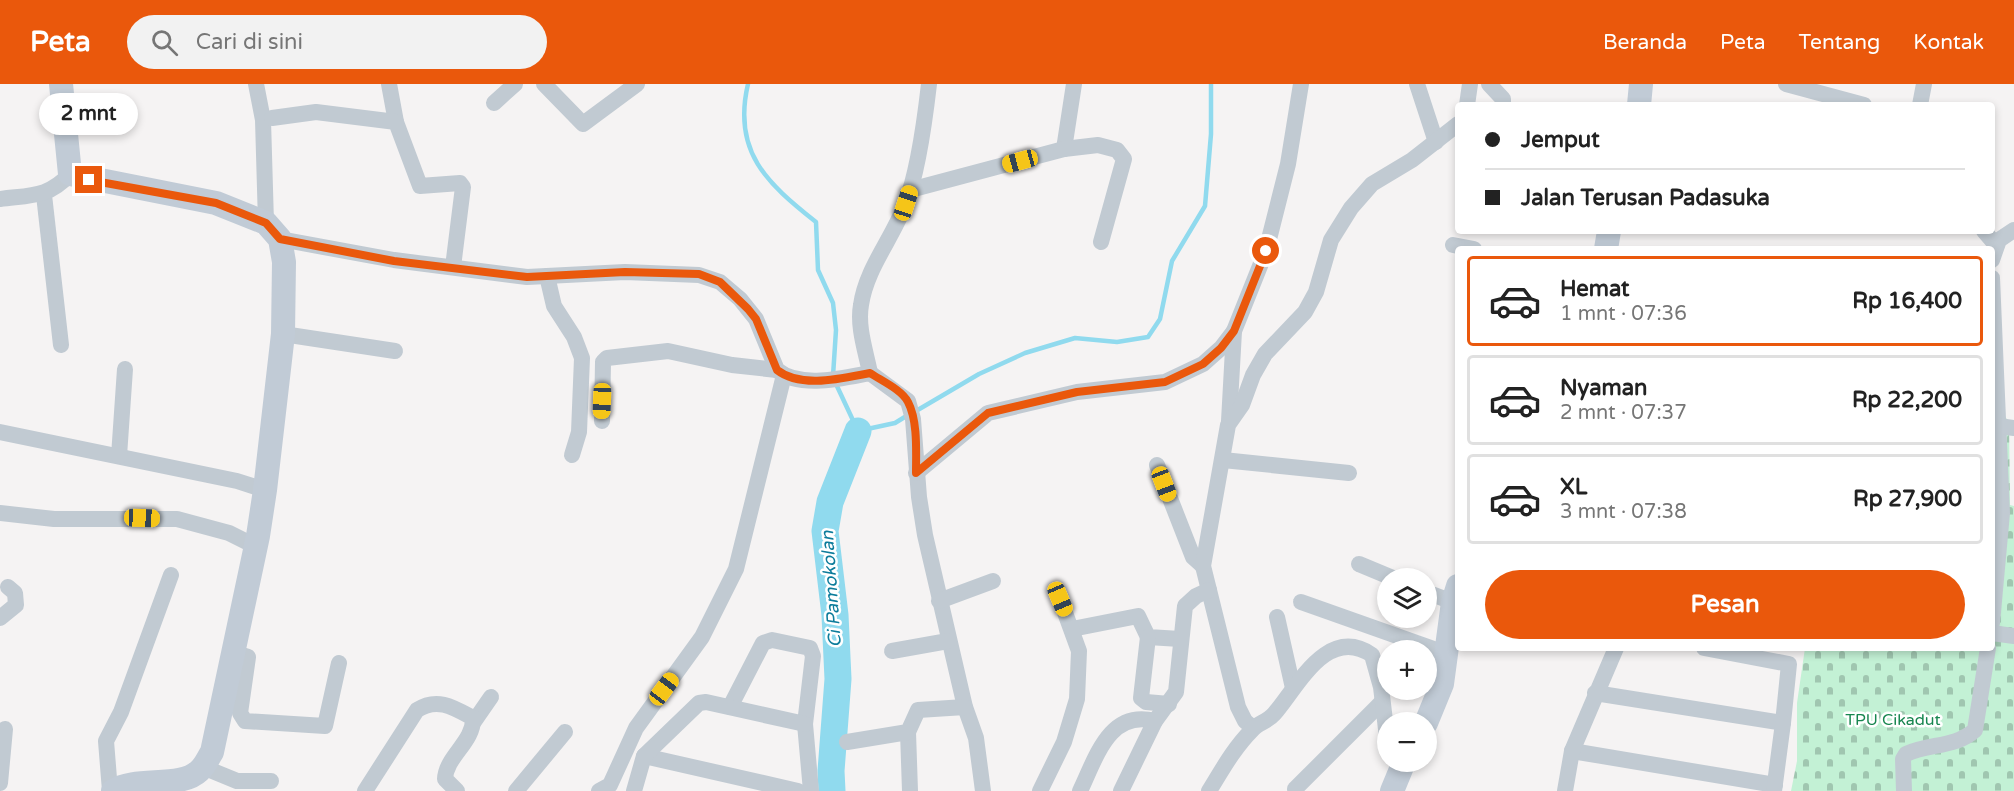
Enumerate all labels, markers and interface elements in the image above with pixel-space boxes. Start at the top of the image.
search box [127,15,547,69]
text: Peta [30,25,91,59]
icon: search [148,26,181,59]
text: Cari di sini [196,29,303,55]
text: Beranda [1603,30,1687,55]
text: Peta [1720,30,1766,55]
text: Tentang [1799,30,1880,55]
text: Kontak [1913,30,1984,55]
callout: 2 mnt [40,93,138,135]
text: 2 mnt [61,102,116,126]
text: Jemput [1521,127,1600,153]
car [1000,148,1040,174]
route end [75,166,102,193]
car [892,183,920,223]
text: Jalan Terusan Padasuka [1521,185,1770,211]
route start [1252,237,1279,264]
icon: car [1488,274,1542,328]
text: Hemat [1560,276,1629,302]
text: Rp 16,400 [1852,288,1962,314]
text: 1 mnt · 07:36 [1560,302,1687,326]
icon: car [1488,373,1542,427]
text: Nyaman [1560,375,1647,401]
car [592,383,612,419]
text: Rp 22,200 [1852,387,1962,413]
text: 2 mnt · 07:37 [1560,401,1687,425]
car [1149,464,1179,504]
icon: car [1488,472,1542,526]
text: XL [1560,474,1587,500]
text: Rp 27,900 [1853,486,1962,512]
text: 3 mnt · 07:38 [1560,500,1687,524]
car [124,508,160,528]
water label: Ci Pamokolan [816,529,846,648]
map controls [1377,568,1437,772]
button: layers [1377,568,1437,628]
button: Pesan [1485,570,1965,639]
car [1045,579,1075,619]
button: + [1377,640,1437,700]
car [646,669,682,709]
park label: TPU Cikadut [1845,710,1941,730]
button: − [1377,712,1437,772]

